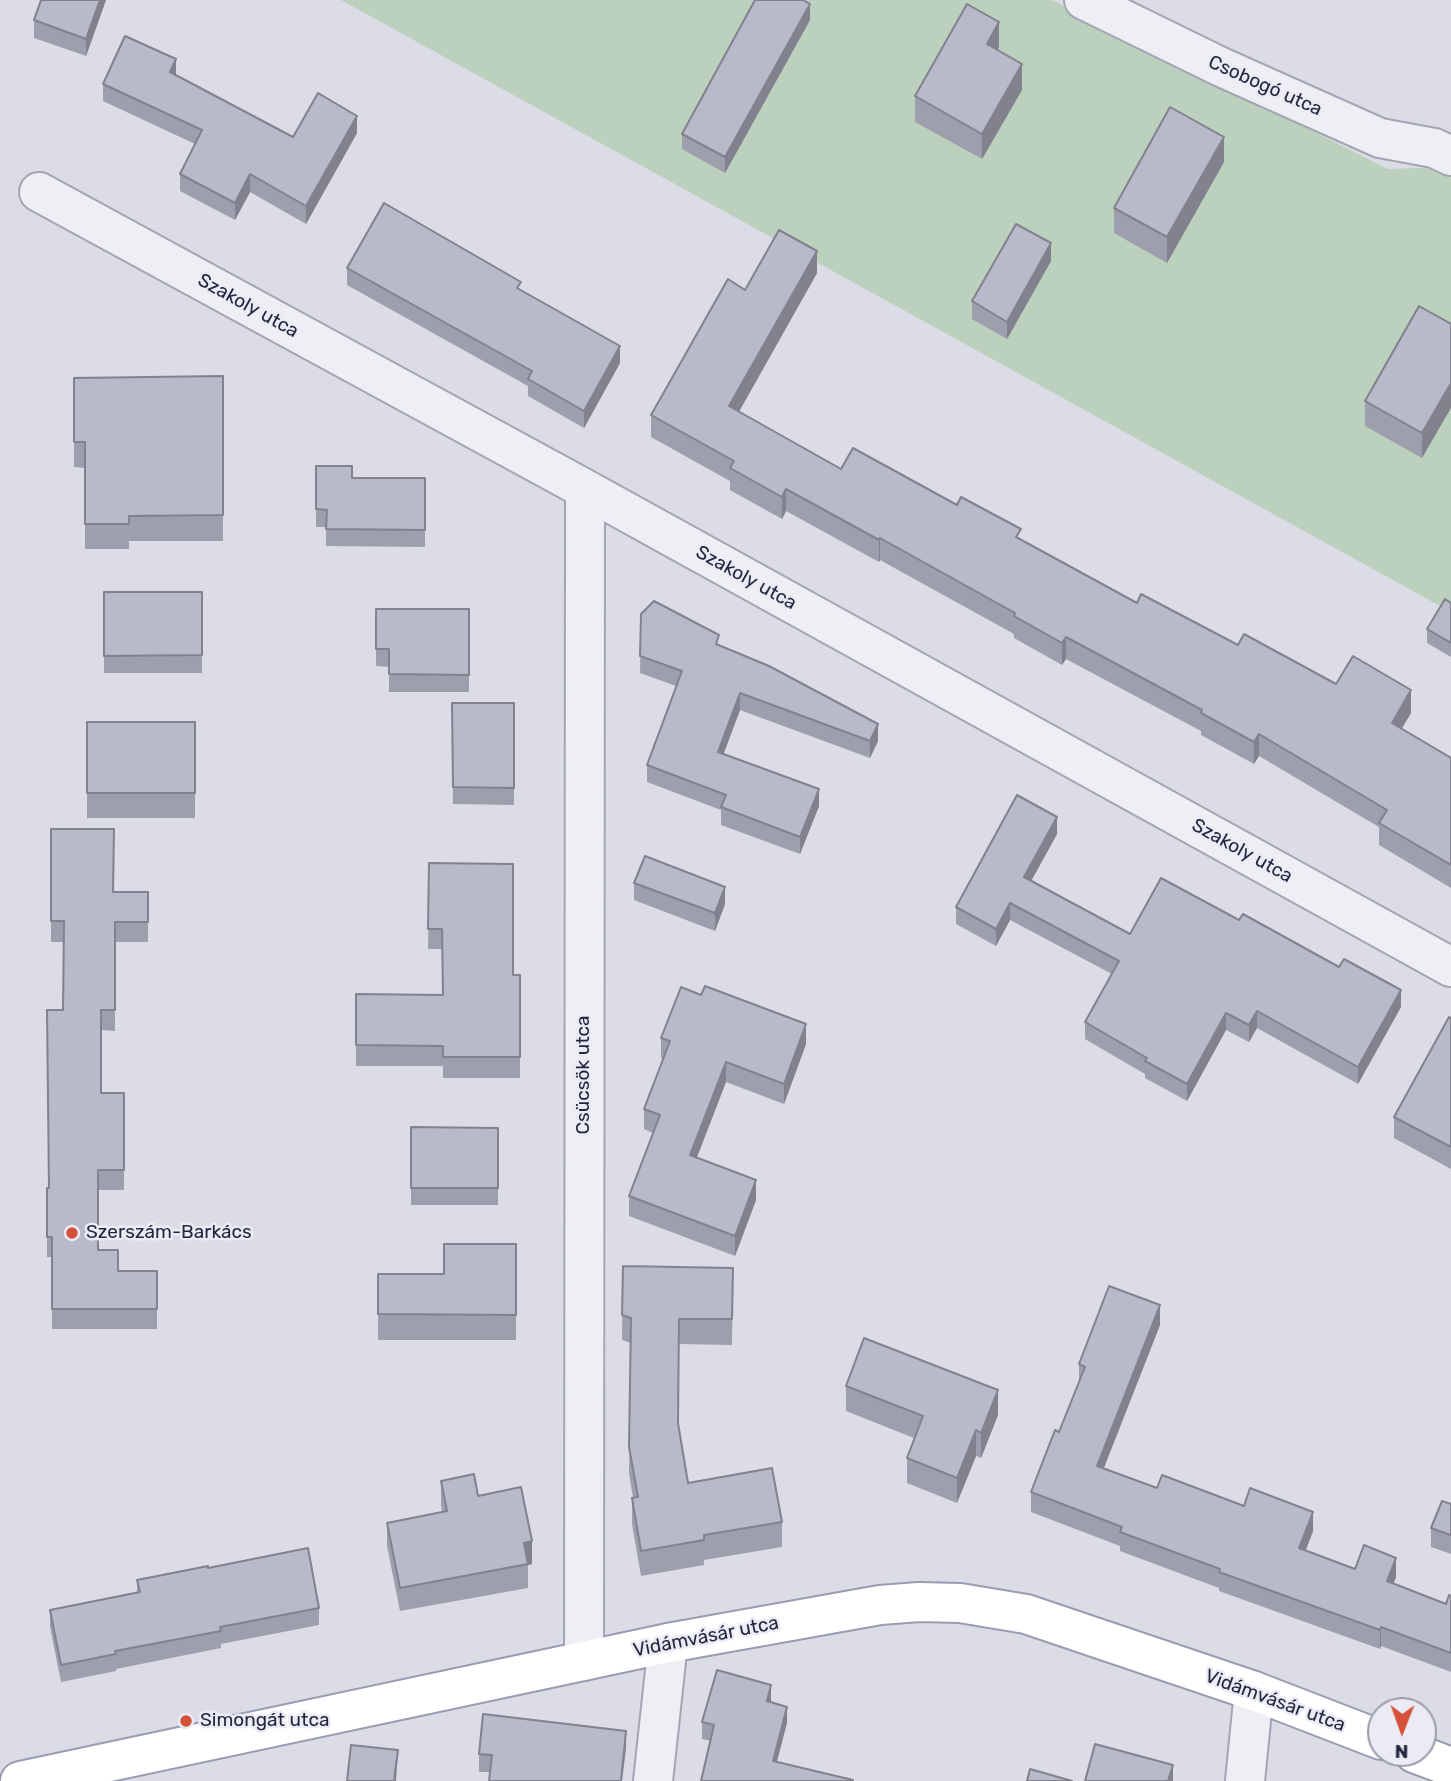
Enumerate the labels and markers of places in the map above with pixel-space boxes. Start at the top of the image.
place label: Szerszám-Barkács [86,1222,252,1244]
marker: Szerszám-Barkács [64,1225,80,1241]
place label: Simongát utca [200,1710,329,1732]
marker: Simongát utca [178,1713,194,1729]

